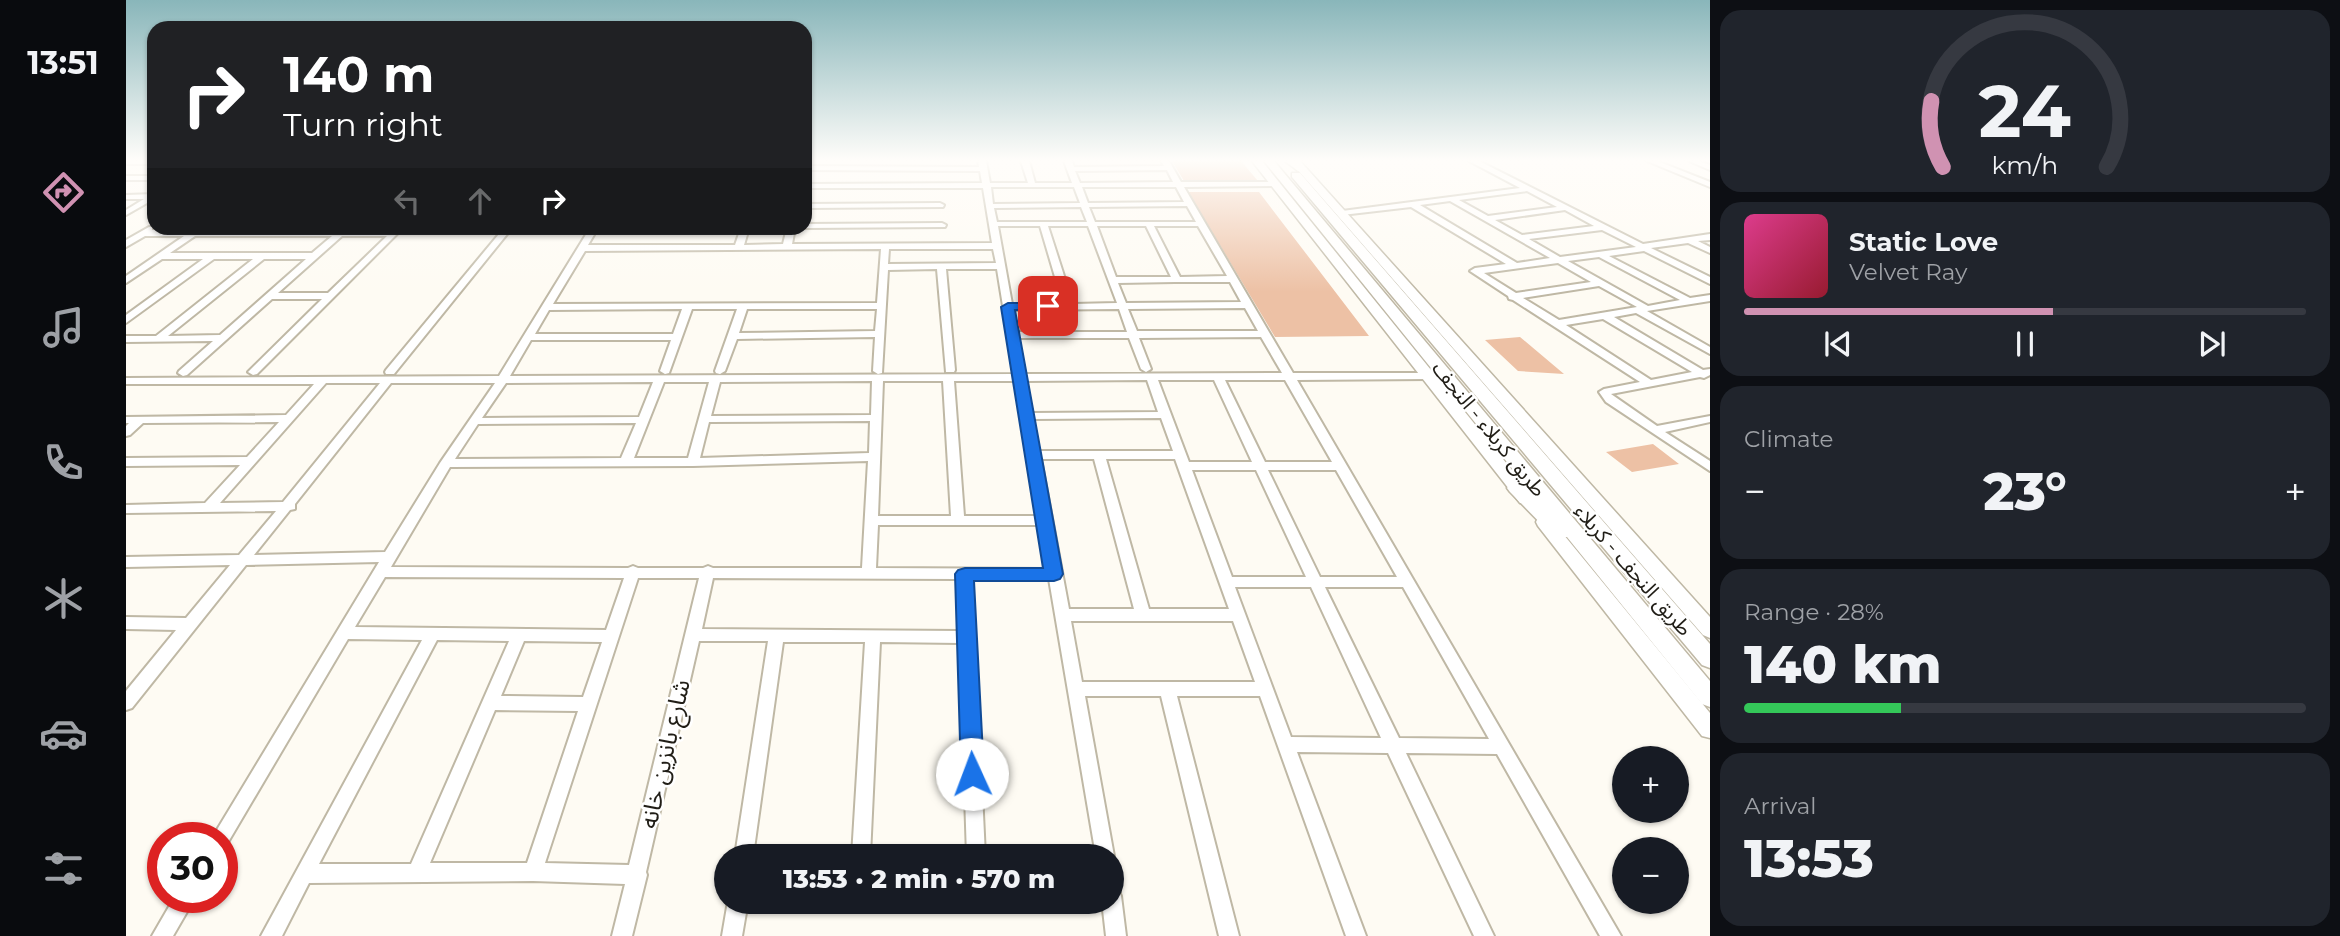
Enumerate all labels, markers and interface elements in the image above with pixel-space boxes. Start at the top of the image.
text: 13:51 [27,43,99,82]
text: 140 m [283,45,435,104]
icon: right [168,49,259,140]
text: 24 [1979,67,2071,155]
text: Turn right [283,105,443,144]
text: km/h [1992,150,2058,180]
icon: directions [39,168,88,217]
icon: left [388,182,426,220]
icon: ahead [461,182,499,220]
icon: right [534,182,572,220]
text: Static Love [1849,226,1998,258]
text: Velvet Ray [1849,258,1967,286]
pin [1018,276,1078,336]
icon: arrive [1029,287,1067,325]
icon: music [39,303,88,352]
icon: previous [1819,325,1857,363]
icon: pause [2006,325,2044,363]
icon: next [2193,325,2231,363]
street label: طريق کربلاء - النجف [1426,356,1552,502]
text: Climate [1744,425,1833,453]
icon: phone [39,438,88,487]
text: 23° [1983,460,2067,523]
text: − [1744,468,1766,515]
text: + [2284,468,2306,515]
street label: طريق النجف - کربلاء [1568,498,1698,642]
icon: climate [39,574,88,623]
text: Range · 28% [1744,598,1884,626]
text: 140 km [1744,633,1942,696]
street label: شارع بانزين خانه [633,677,699,832]
icon: car [39,709,88,758]
position arrow [935,737,1009,811]
map controls [1612,746,1689,914]
button: + [1612,746,1689,823]
text: Arrival [1744,792,1817,820]
speed limit sign: 30 [147,822,238,913]
text: 13:53 [1744,827,1874,890]
button: − [1612,837,1689,914]
icon: filters [39,844,88,893]
text: 13:53 · 2 min · 570 m [783,863,1055,895]

